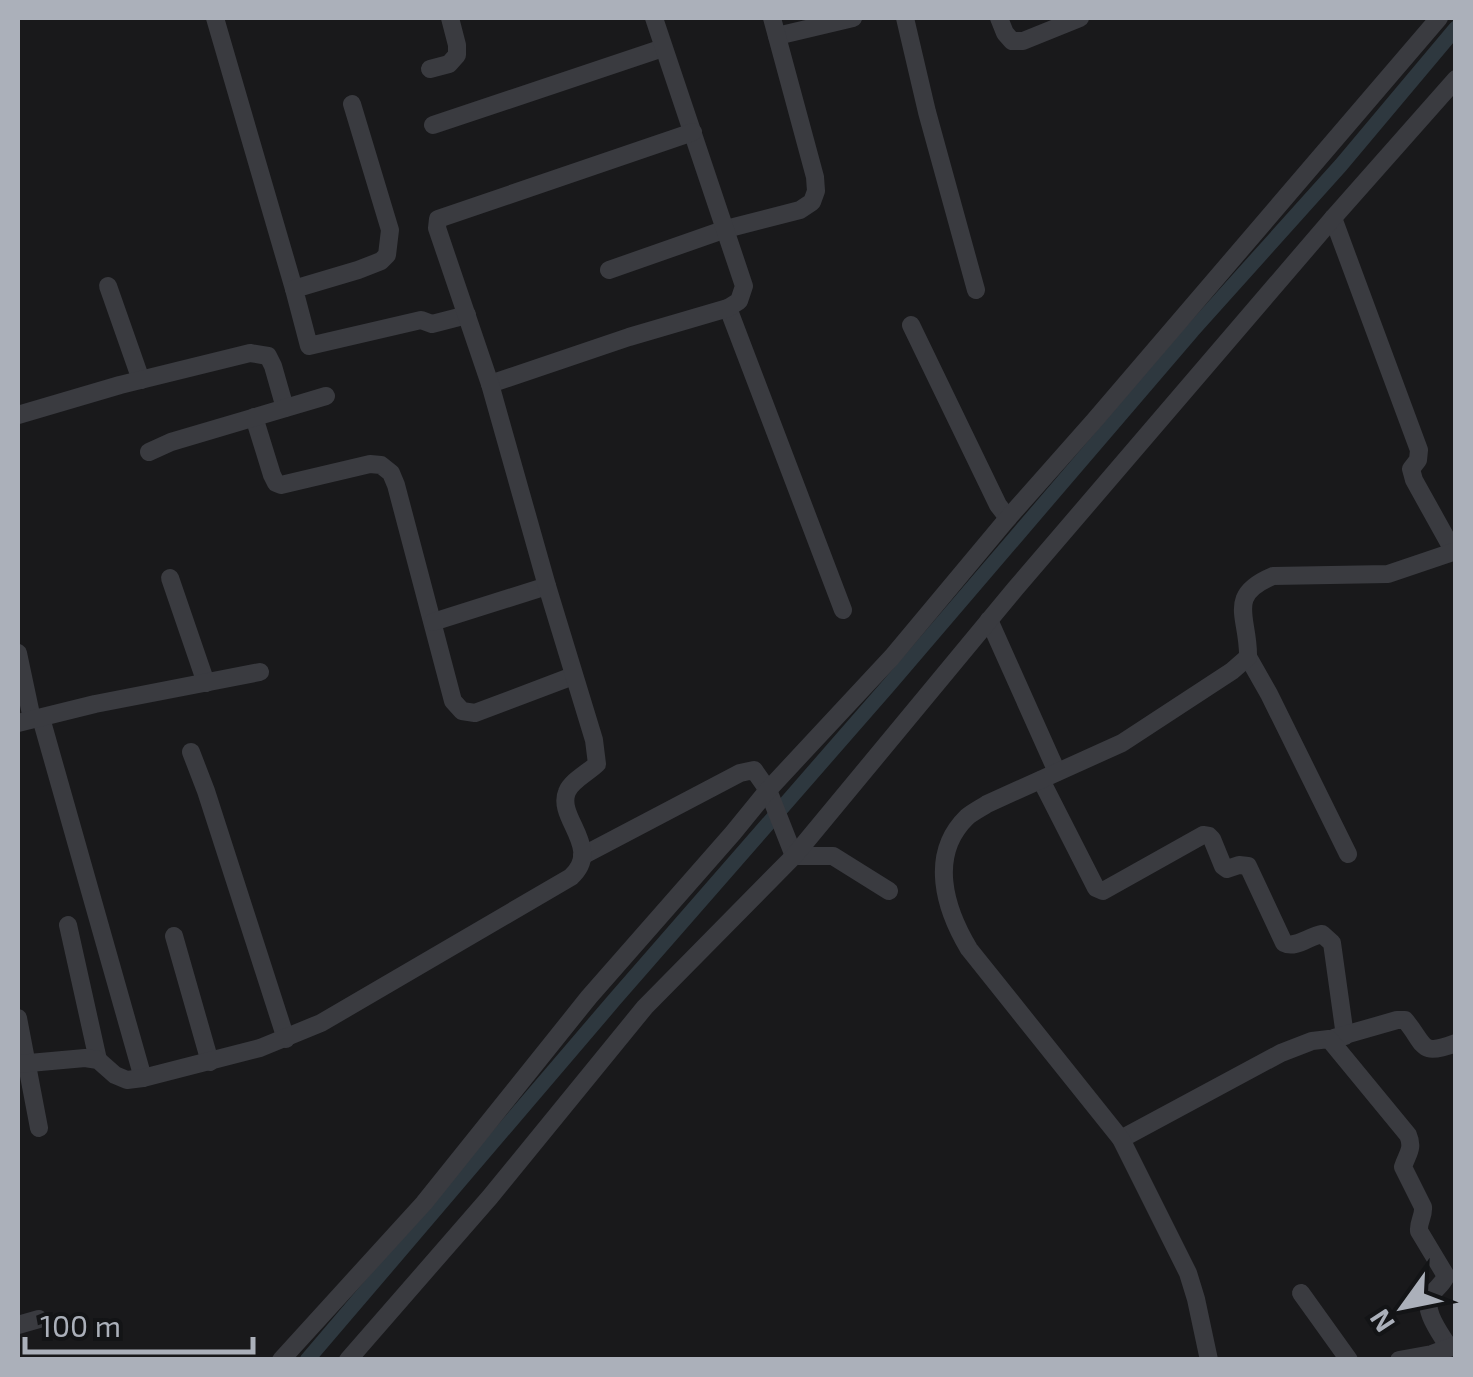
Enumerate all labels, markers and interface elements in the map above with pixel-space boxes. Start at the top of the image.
north arrow [1353,1257,1453,1357]
scale bar [25,1292,252,1354]
text: N [1361,1303,1401,1339]
text: 100 m [40,1307,121,1343]

